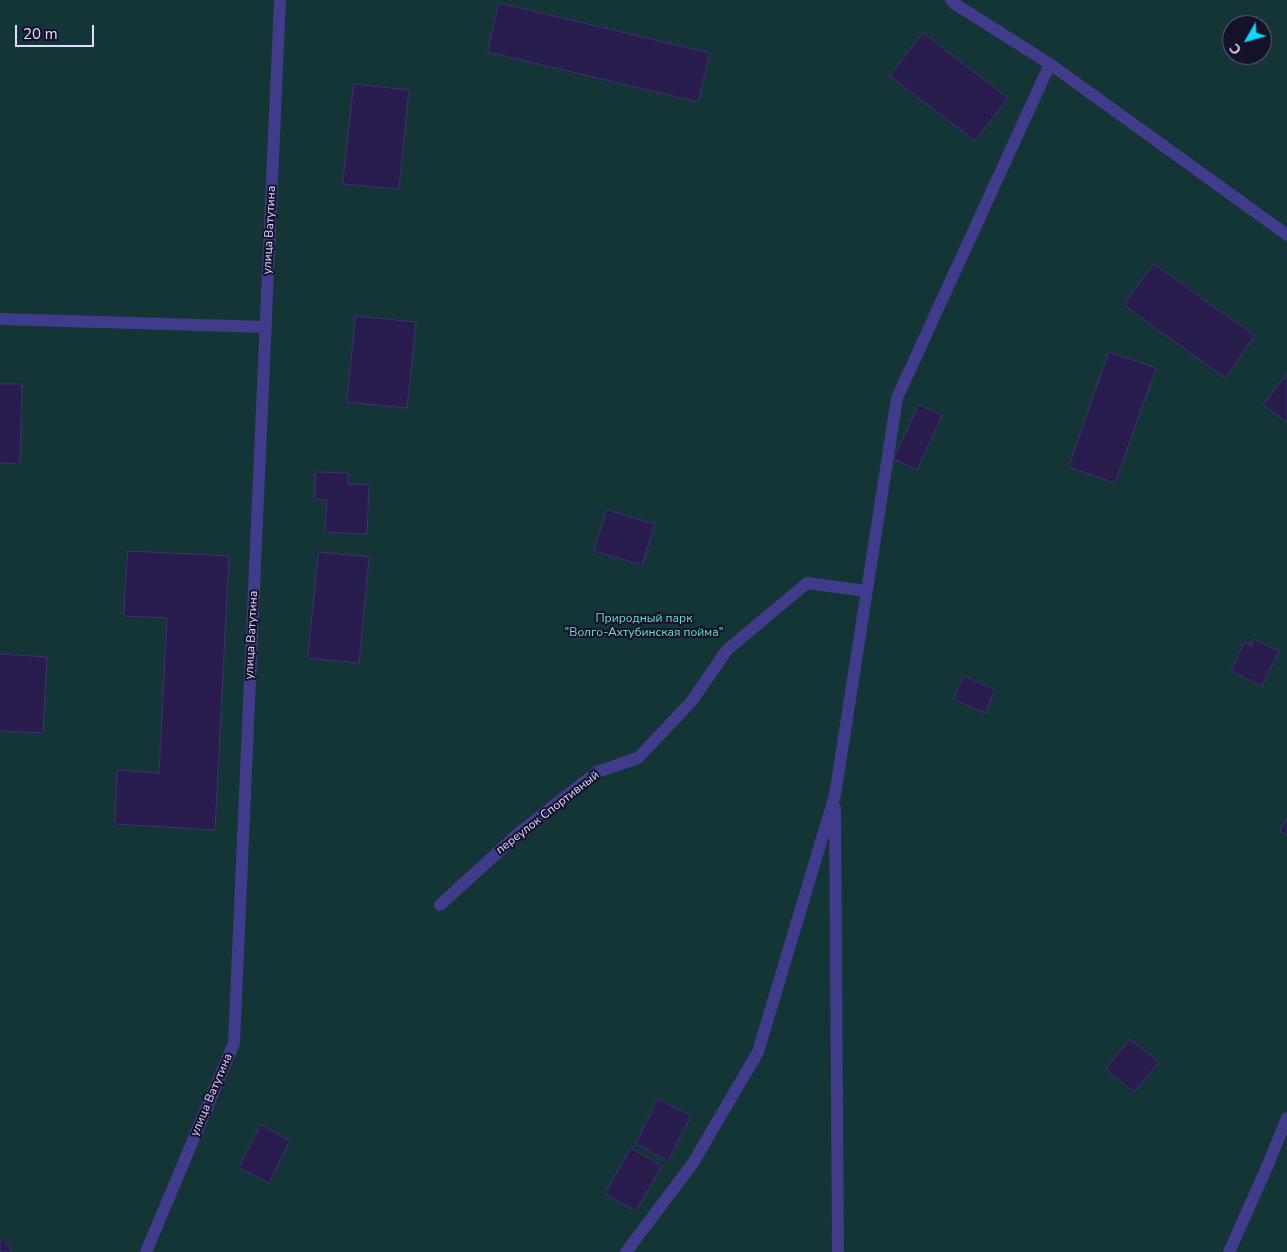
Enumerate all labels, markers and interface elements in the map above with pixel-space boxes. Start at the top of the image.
scale bar [18,15,96,47]
north arrow [1222,15,1272,65]
text: 20 m [23,24,58,44]
text: С [1225,39,1246,59]
street label: улица Ватутина [260,185,280,275]
street label: улица Ватутина [242,590,262,680]
park label: Природный парк "Волго-Ахтубинская пойма" [565,612,723,640]
street label: переулок Спортивный [494,768,602,858]
street label: улица Ватутина [188,1051,236,1139]

